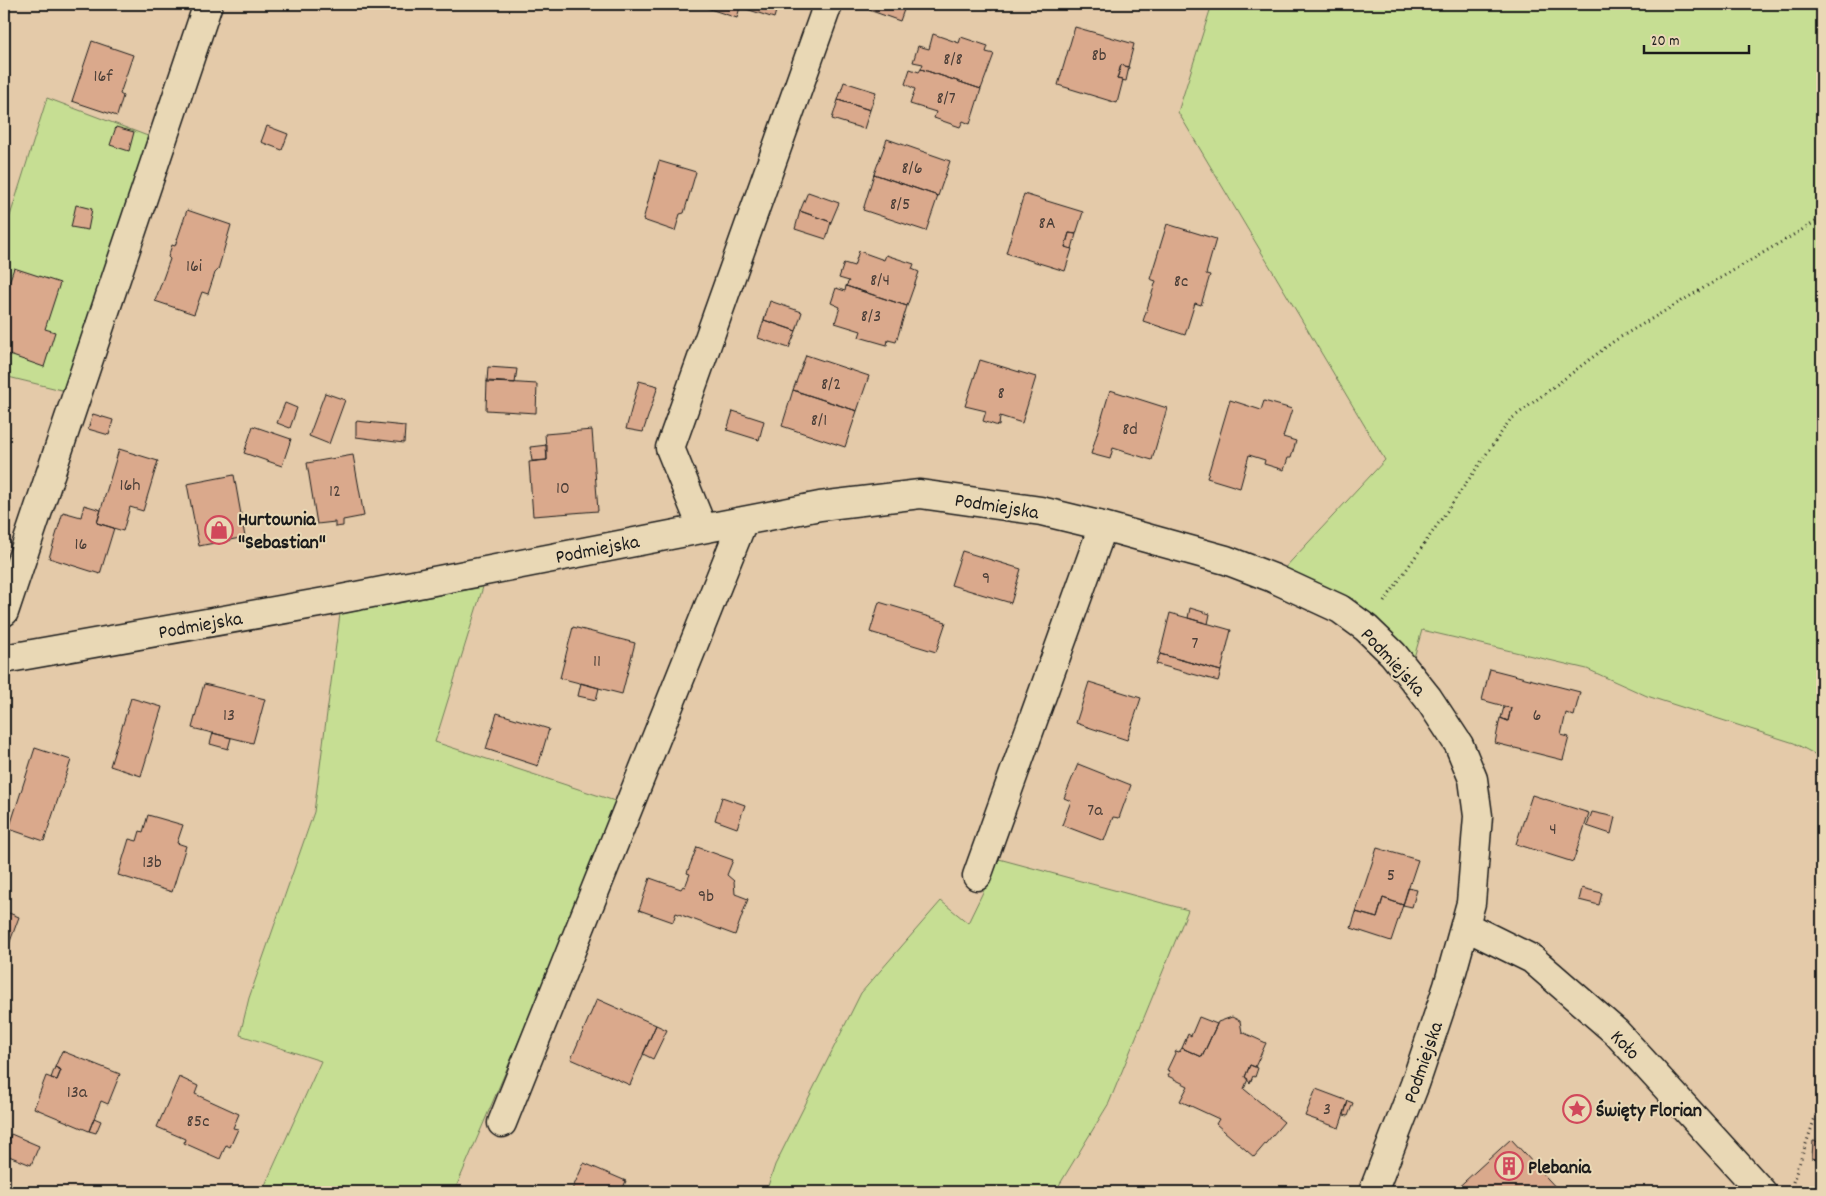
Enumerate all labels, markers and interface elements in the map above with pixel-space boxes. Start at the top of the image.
scale bar [1644,22,1748,54]
text: 20 m [1651,31,1679,53]
house number: 8b [1091,44,1107,69]
house number: 8/8 [943,48,963,73]
house number: 16f [93,65,113,90]
house number: 8/7 [936,87,956,112]
house number: 8/6 [901,157,923,182]
house number: 8/5 [890,193,910,218]
house number: 8A [1038,212,1056,237]
house number: 16i [186,255,202,280]
house number: 8/4 [870,269,890,294]
house number: 8c [1174,270,1188,295]
house number: 8/3 [861,305,881,330]
house number: 8/2 [821,373,841,398]
house number: 8 [997,382,1005,407]
house number: 8/1 [811,409,827,434]
house number: 8d [1122,418,1138,443]
house number: 16h [119,474,141,499]
house number: 10 [556,477,570,502]
house number: 12 [329,480,341,505]
street label: Podmiejska [952,488,1041,529]
place label: Hurtownia "Sebastian" [238,507,326,558]
shop icon: Hurtownia "Sebastian" [204,515,234,545]
street label: Podmiejska [553,529,642,573]
house number: 16 [75,533,87,558]
house number: 9 [982,567,990,592]
street label: Podmiejska [156,606,245,648]
street label: Podmiejska [1353,622,1431,704]
house number: 7 [1192,632,1199,657]
house number: 11 [593,650,601,675]
house number: 13 [223,704,235,729]
house number: 6 [1533,704,1541,729]
house number: 7a [1087,799,1103,824]
house number: 4 [1549,818,1557,843]
house number: 13b [142,851,162,876]
house number: 5 [1387,864,1395,889]
house number: 9b [698,885,714,910]
street label: Podmiejska [1398,1018,1452,1108]
street label: Koło [1603,1025,1645,1067]
house number: 13a [67,1081,88,1106]
place icon: Święty Florian [1562,1094,1592,1124]
house number: 3 [1323,1098,1331,1123]
place label: Święty Florian [1596,1098,1702,1126]
house number: 85c [187,1110,209,1135]
building icon: Plebania [1494,1151,1524,1181]
place label: Plebania [1528,1155,1592,1183]

